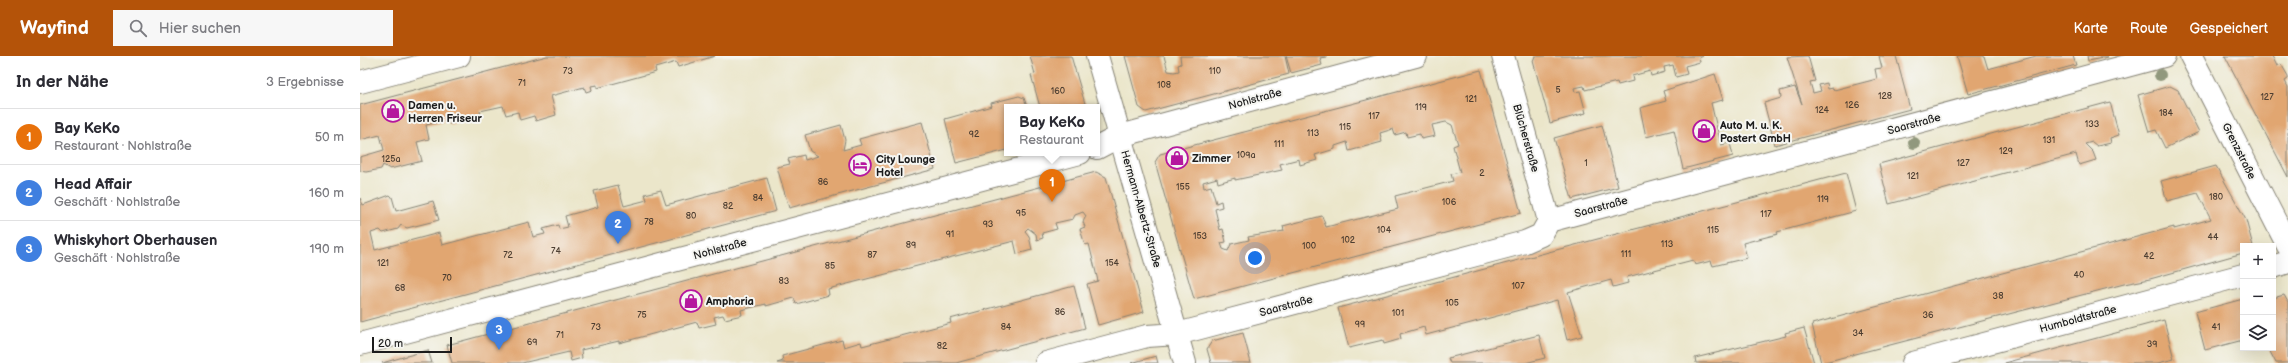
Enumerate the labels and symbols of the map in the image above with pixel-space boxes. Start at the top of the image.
house number: 73 [563,66,573,77]
house number: 110 [1209,66,1221,77]
house number: 71 [518,78,526,89]
house number: 108 [1157,80,1171,91]
house number: 5 [1555,85,1561,96]
house number: 160 [1051,86,1065,97]
street label: Nohlstraße [1227,86,1283,112]
house number: 128 [1878,91,1892,102]
house number: 127 [2260,92,2274,103]
house number: 121 [1465,94,1477,105]
shop icon: Damen u. Herren Friseur [380,98,406,124]
place label: Damen u. Herren Friseur [408,99,482,125]
house number: 126 [1845,100,1860,111]
house number: 119 [1415,102,1427,113]
street label: Blücherstraße [1510,103,1542,174]
house number: 124 [1815,105,1830,116]
house number: 184 [2159,108,2174,119]
house number: 117 [1368,111,1380,122]
street label: Saarstraße [1886,111,1942,137]
shop icon: Auto M. u. K. Postert GmbH [1691,118,1717,144]
place label: Auto M. u. K. Postert GmbH [1719,119,1791,145]
house number: 133 [2085,119,2100,130]
street label: Grenzstraße [2219,121,2259,182]
house number: 115 [1339,122,1351,133]
house number: 113 [1307,128,1320,139]
house number: 92 [969,129,980,140]
house number: 131 [2043,135,2055,146]
house number: 111 [1274,139,1284,150]
shop icon: Zimmer [1164,145,1190,171]
house number: 129 [1999,146,2013,157]
street label: Hermann-Albertz-Straße [1118,149,1164,270]
house number: 109a [1236,150,1256,161]
hotel icon: City Lounge Hotel [847,152,873,178]
place label: Zimmer [1192,152,1232,165]
place label: City Lounge Hotel [876,153,935,179]
house number: 125a [381,154,401,165]
house number: 1 [1584,158,1588,169]
house number: 127 [1956,158,1970,169]
house number: 2 [1479,168,1485,179]
pin: 1 [1039,169,1065,202]
house number: 121 [1907,171,1919,182]
house number: 86 [818,177,829,188]
house number: 155 [1176,182,1190,193]
house number: 180 [2209,192,2223,203]
house number: 84 [753,193,764,204]
street label: Saarstraße [1573,194,1629,220]
house number: 119 [1817,194,1829,205]
house number: 106 [1442,197,1457,208]
house number: 82 [723,201,734,212]
house number: 95 [1016,208,1026,219]
house number: 117 [1760,209,1772,220]
pin: 2 [605,211,631,244]
house number: 80 [686,211,696,222]
house number: 78 [644,217,654,228]
house number: 93 [983,219,994,230]
house number: 104 [1377,225,1392,236]
house number: 115 [1707,225,1719,236]
house number: 91 [946,229,954,240]
house number: 153 [1193,231,1208,242]
house number: 44 [2208,232,2219,243]
house number: 102 [1341,235,1356,246]
street label: Nohlstraße [692,236,748,262]
house number: 113 [1661,239,1674,250]
house number: 89 [906,240,916,251]
house number: 100 [1302,241,1316,252]
house number: 74 [551,246,561,257]
your location [1245,248,1265,268]
house number: 111 [1621,249,1631,260]
house number: 72 [503,250,514,261]
house number: 87 [867,250,877,261]
house number: 42 [2144,251,2155,262]
house number: 121 [377,258,389,269]
house number: 154 [1105,258,1120,269]
house number: 85 [825,261,835,272]
house number: 40 [2074,270,2084,281]
house number: 70 [442,273,452,284]
house number: 83 [779,276,790,287]
house number: 107 [1511,281,1525,292]
house number: 68 [395,283,405,294]
shop icon: Amphoria [678,288,704,314]
house number: 38 [1993,291,2003,302]
street label: Saarstraße [1258,293,1314,319]
place label: Amphoria [705,295,754,308]
house number: 105 [1445,298,1459,309]
street label: Humboldtstraße [2038,302,2118,336]
house number: 86 [1055,307,1066,318]
house number: 101 [1392,308,1404,319]
house number: 75 [637,310,647,321]
house number: 36 [1922,310,1934,321]
pin: 3 [486,317,512,350]
house number: 99 [1355,319,1365,330]
house number: 73 [591,322,601,333]
house number: 84 [1001,322,1012,333]
house number: 41 [2212,322,2220,333]
house number: 34 [1852,328,1864,339]
house number: 71 [556,330,564,341]
scale bar [372,335,452,354]
house number: 69 [527,337,537,348]
house number: 39 [2147,339,2157,350]
house number: 82 [937,341,948,352]

